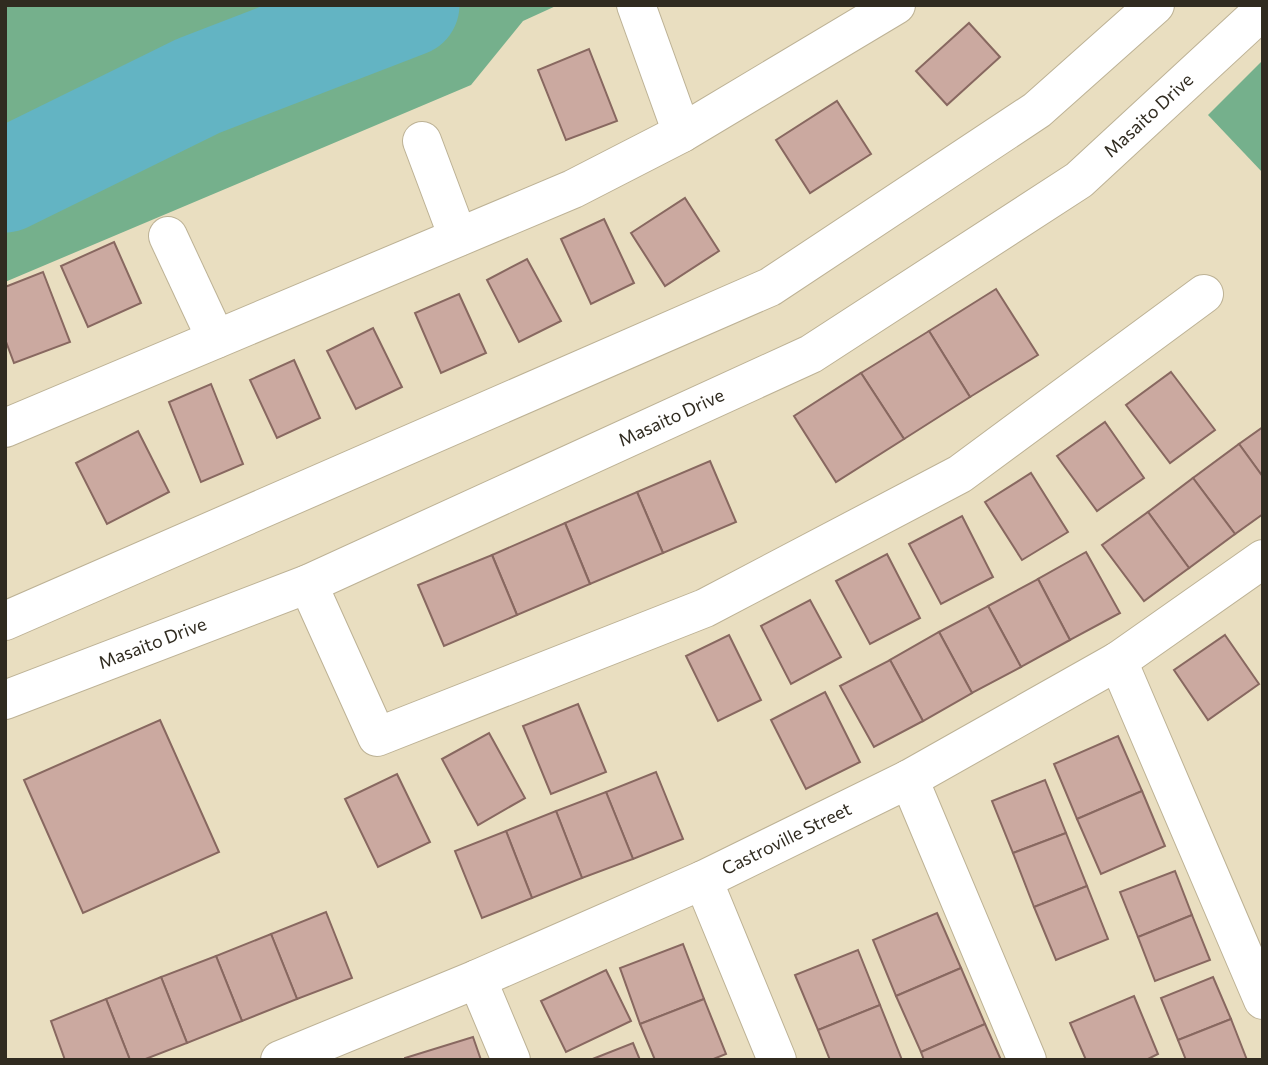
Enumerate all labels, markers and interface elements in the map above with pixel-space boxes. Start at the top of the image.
street label: Masaito Drive [1099,68,1197,162]
street label: Masaito Drive [615,383,727,451]
street label: Masaito Drive [95,612,209,673]
street label: Castroville Street [718,797,855,879]

